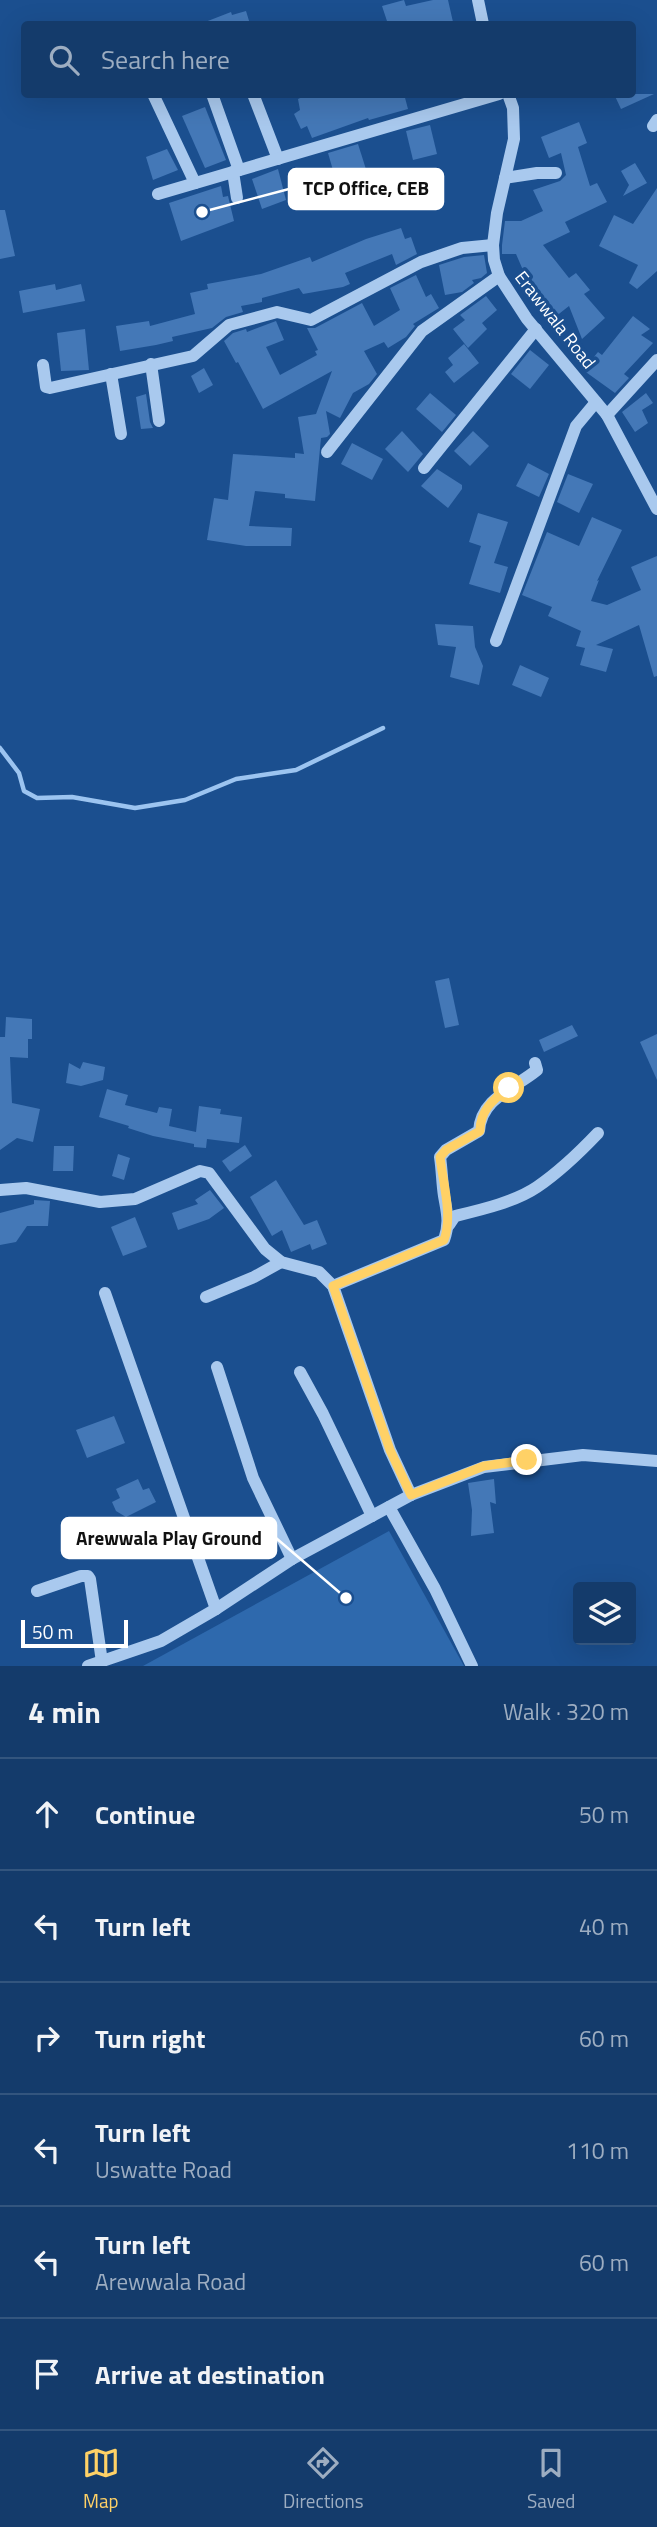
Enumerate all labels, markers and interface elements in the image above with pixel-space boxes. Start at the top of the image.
search box [21,21,636,98]
text: Search here [101,40,230,79]
icon: search [45,41,83,79]
callout: TCP Office, CEB [289,169,443,209]
text: TCP Office, CEB [303,173,429,202]
street label: Erawwala Road [509,265,602,374]
route start [493,1072,524,1103]
route end [511,1444,542,1475]
callout: Arewwala Play Ground [62,1518,276,1558]
text: Arewwala Play Ground [76,1523,262,1552]
map controls [573,1582,636,1645]
button: layers [573,1582,636,1645]
scale bar [21,1617,128,1649]
text: 50 m [32,1617,73,1646]
text: 4 min [28,1689,101,1735]
text: Walk · 320 m [503,1694,629,1729]
icon: ahead [28,1795,66,1833]
text: Continue [95,1795,195,1834]
text: 50 m [579,1797,629,1832]
icon: left [28,1907,66,1945]
text: Turn left [95,1907,190,1946]
text: 40 m [579,1909,629,1944]
icon: right [28,2019,66,2057]
text: Turn right [95,2019,206,2058]
text: 60 m [579,2021,629,2056]
text: Turn left [95,2113,190,2152]
icon: left [28,2131,66,2169]
text: 110 m [566,2133,629,2168]
text: Uswatte Road [95,2152,232,2187]
text: Turn left [95,2225,190,2264]
icon: left [28,2243,66,2281]
text: 60 m [579,2245,629,2280]
text: Arewwala Road [95,2264,246,2299]
icon: arrive [28,2355,66,2393]
text: Arrive at destination [95,2355,325,2394]
tab: Map [82,2444,120,2515]
tab: Directions [283,2444,364,2515]
tab: Saved [527,2444,575,2515]

